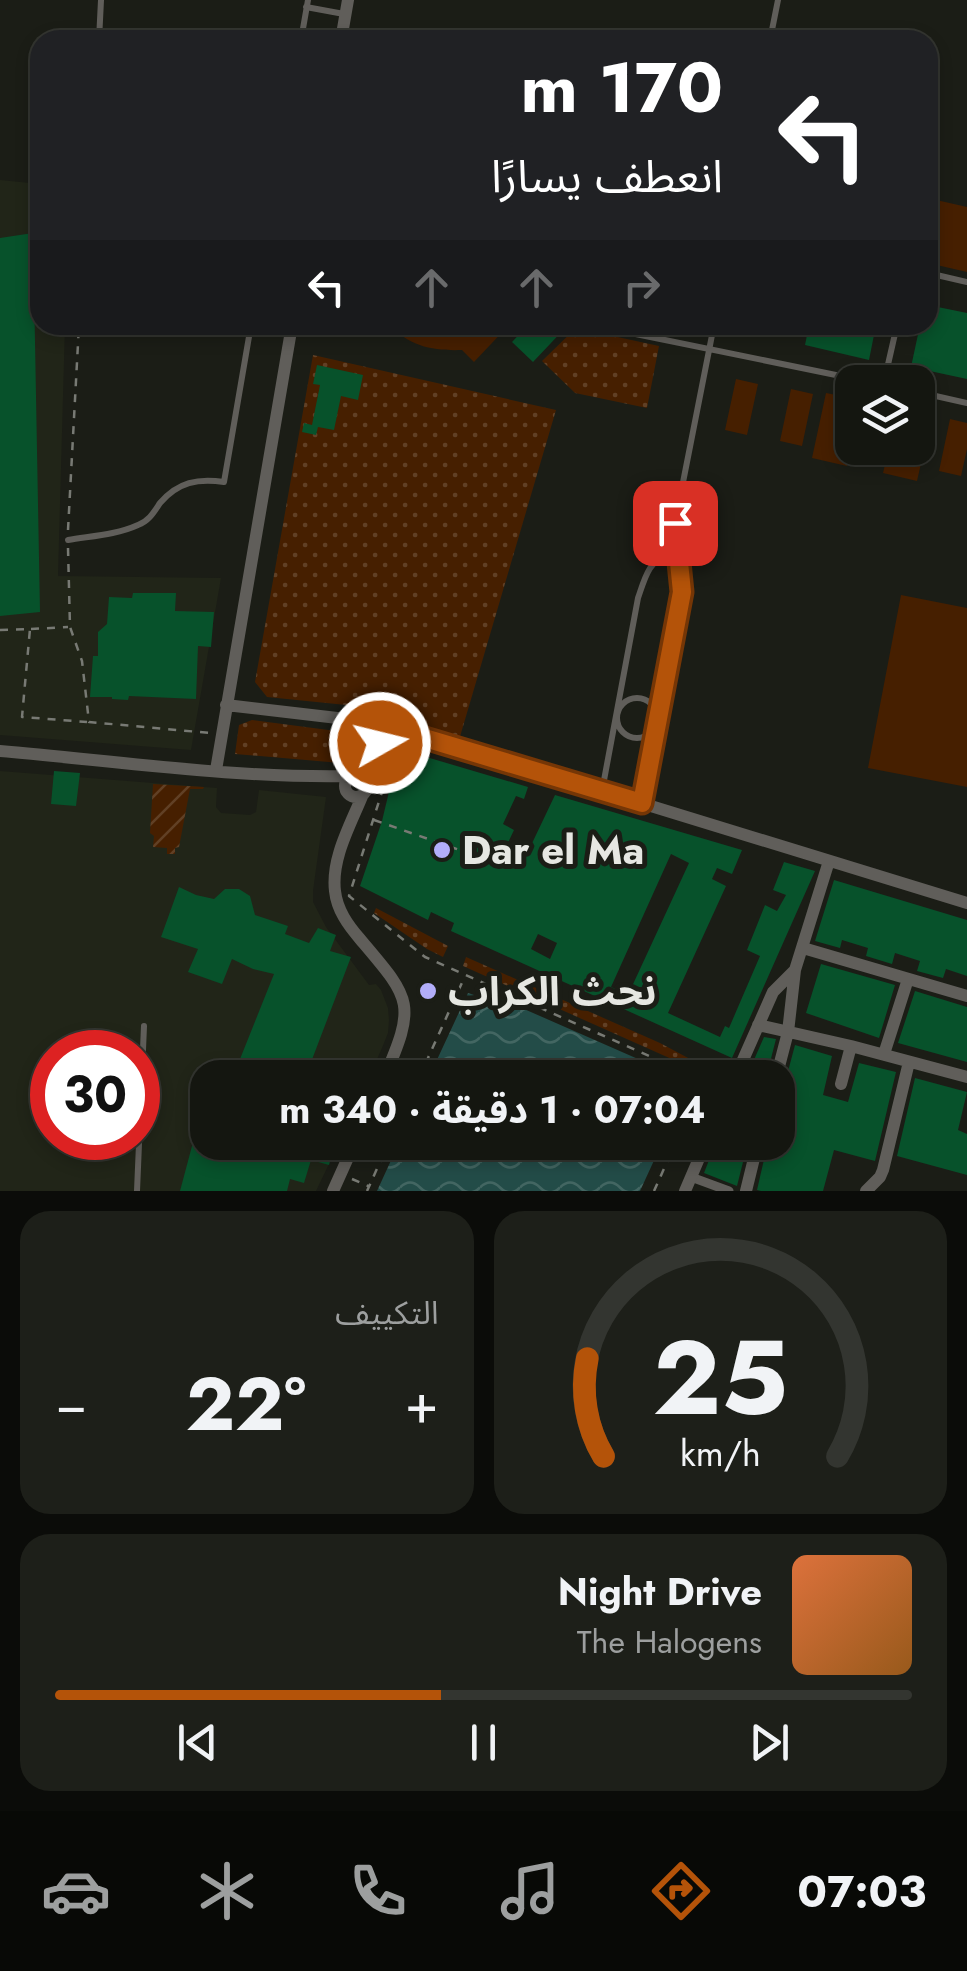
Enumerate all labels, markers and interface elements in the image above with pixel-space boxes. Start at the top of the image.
text: 170 m [520,37,723,138]
icon: left [758,70,888,200]
text: انعطف يسارًا [491,144,723,209]
icon: left [299,260,354,315]
icon: ahead [404,260,459,315]
icon: ahead [509,260,564,315]
icon: right [614,260,669,315]
map controls [835,365,935,465]
button: layers [835,365,935,465]
pin [633,481,718,566]
icon: arrive [648,496,703,551]
position arrow [328,691,432,795]
place label: Dar el Ma [462,821,644,879]
marker: Dar el Ma [431,839,453,861]
place label: نحث الكراب [448,962,657,1020]
marker: نحث الكراب [417,980,439,1002]
speed limit sign: 30 [30,1030,160,1160]
text: 07:04 · 1 دقيقة · 340 m [279,1082,706,1137]
text: التكييف [335,1290,439,1336]
text: 25 [653,1303,788,1453]
text: 22° [186,1350,306,1458]
text: − [55,1364,87,1444]
text: + [405,1364,439,1444]
text: km/h [680,1428,761,1479]
text: Night Drive [558,1564,762,1619]
text: The Halogens [577,1619,762,1665]
icon: previous [170,1715,225,1770]
icon: pause [456,1715,511,1770]
icon: next [742,1715,797,1770]
icon: car [41,1856,111,1926]
icon: climate [192,1856,262,1926]
icon: phone [343,1856,413,1926]
icon: music [495,1856,565,1926]
icon: directions [646,1856,716,1926]
text: 07:03 [797,1859,926,1924]

